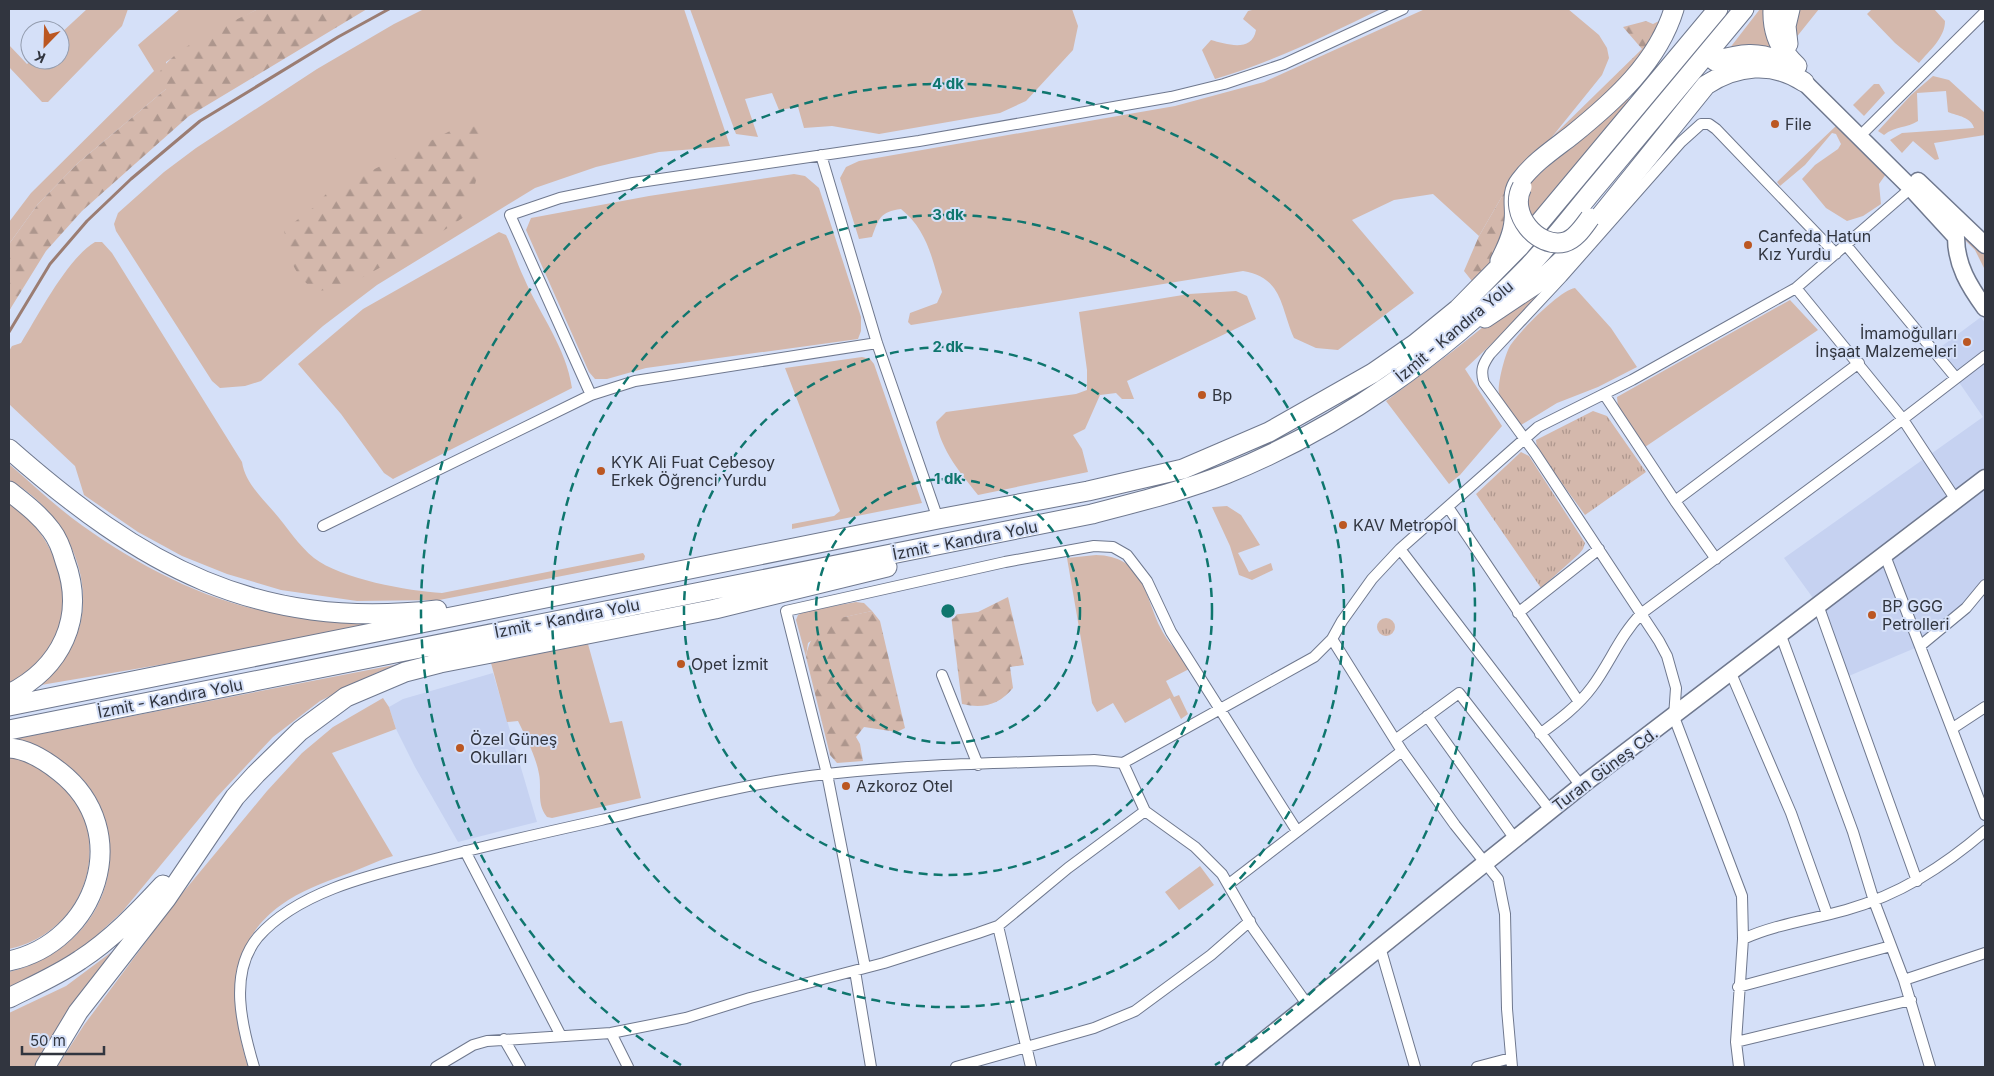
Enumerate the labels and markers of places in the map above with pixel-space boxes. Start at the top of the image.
place label: File [1785,114,1812,134]
marker: File [1769,118,1781,130]
place label: Canfeda Hatun Kız Yurdu [1758,226,1871,264]
marker: Canfeda Hatun Kız Yurdu [1742,239,1754,251]
place label: İmamoğulları İnşaat Malzemeleri [1815,323,1957,361]
marker: İmamoğulları İnşaat Malzemeleri [1961,336,1973,348]
place label: Bp [1212,385,1232,405]
marker: Bp [1196,389,1208,401]
place label: KYK Ali Fuat Cebesoy Erkek Öğrenci Yurdu [611,452,775,490]
marker: KYK Ali Fuat Cebesoy Erkek Öğrenci Yurdu [595,465,607,477]
place label: KAV Metropol [1353,515,1457,535]
marker: KAV Metropol [1337,519,1349,531]
place label: BP GGG Petrolleri [1882,596,1949,634]
centre of rings [939,602,957,620]
marker: BP GGG Petrolleri [1866,609,1878,621]
place label: Opet İzmit [691,654,768,674]
marker: Opet İzmit [675,658,687,670]
place label: Özel Güneş Okulları [470,729,557,767]
marker: Özel Güneş Okulları [454,742,466,754]
place label: Azkoroz Otel [856,776,953,796]
marker: Azkoroz Otel [840,780,852,792]

